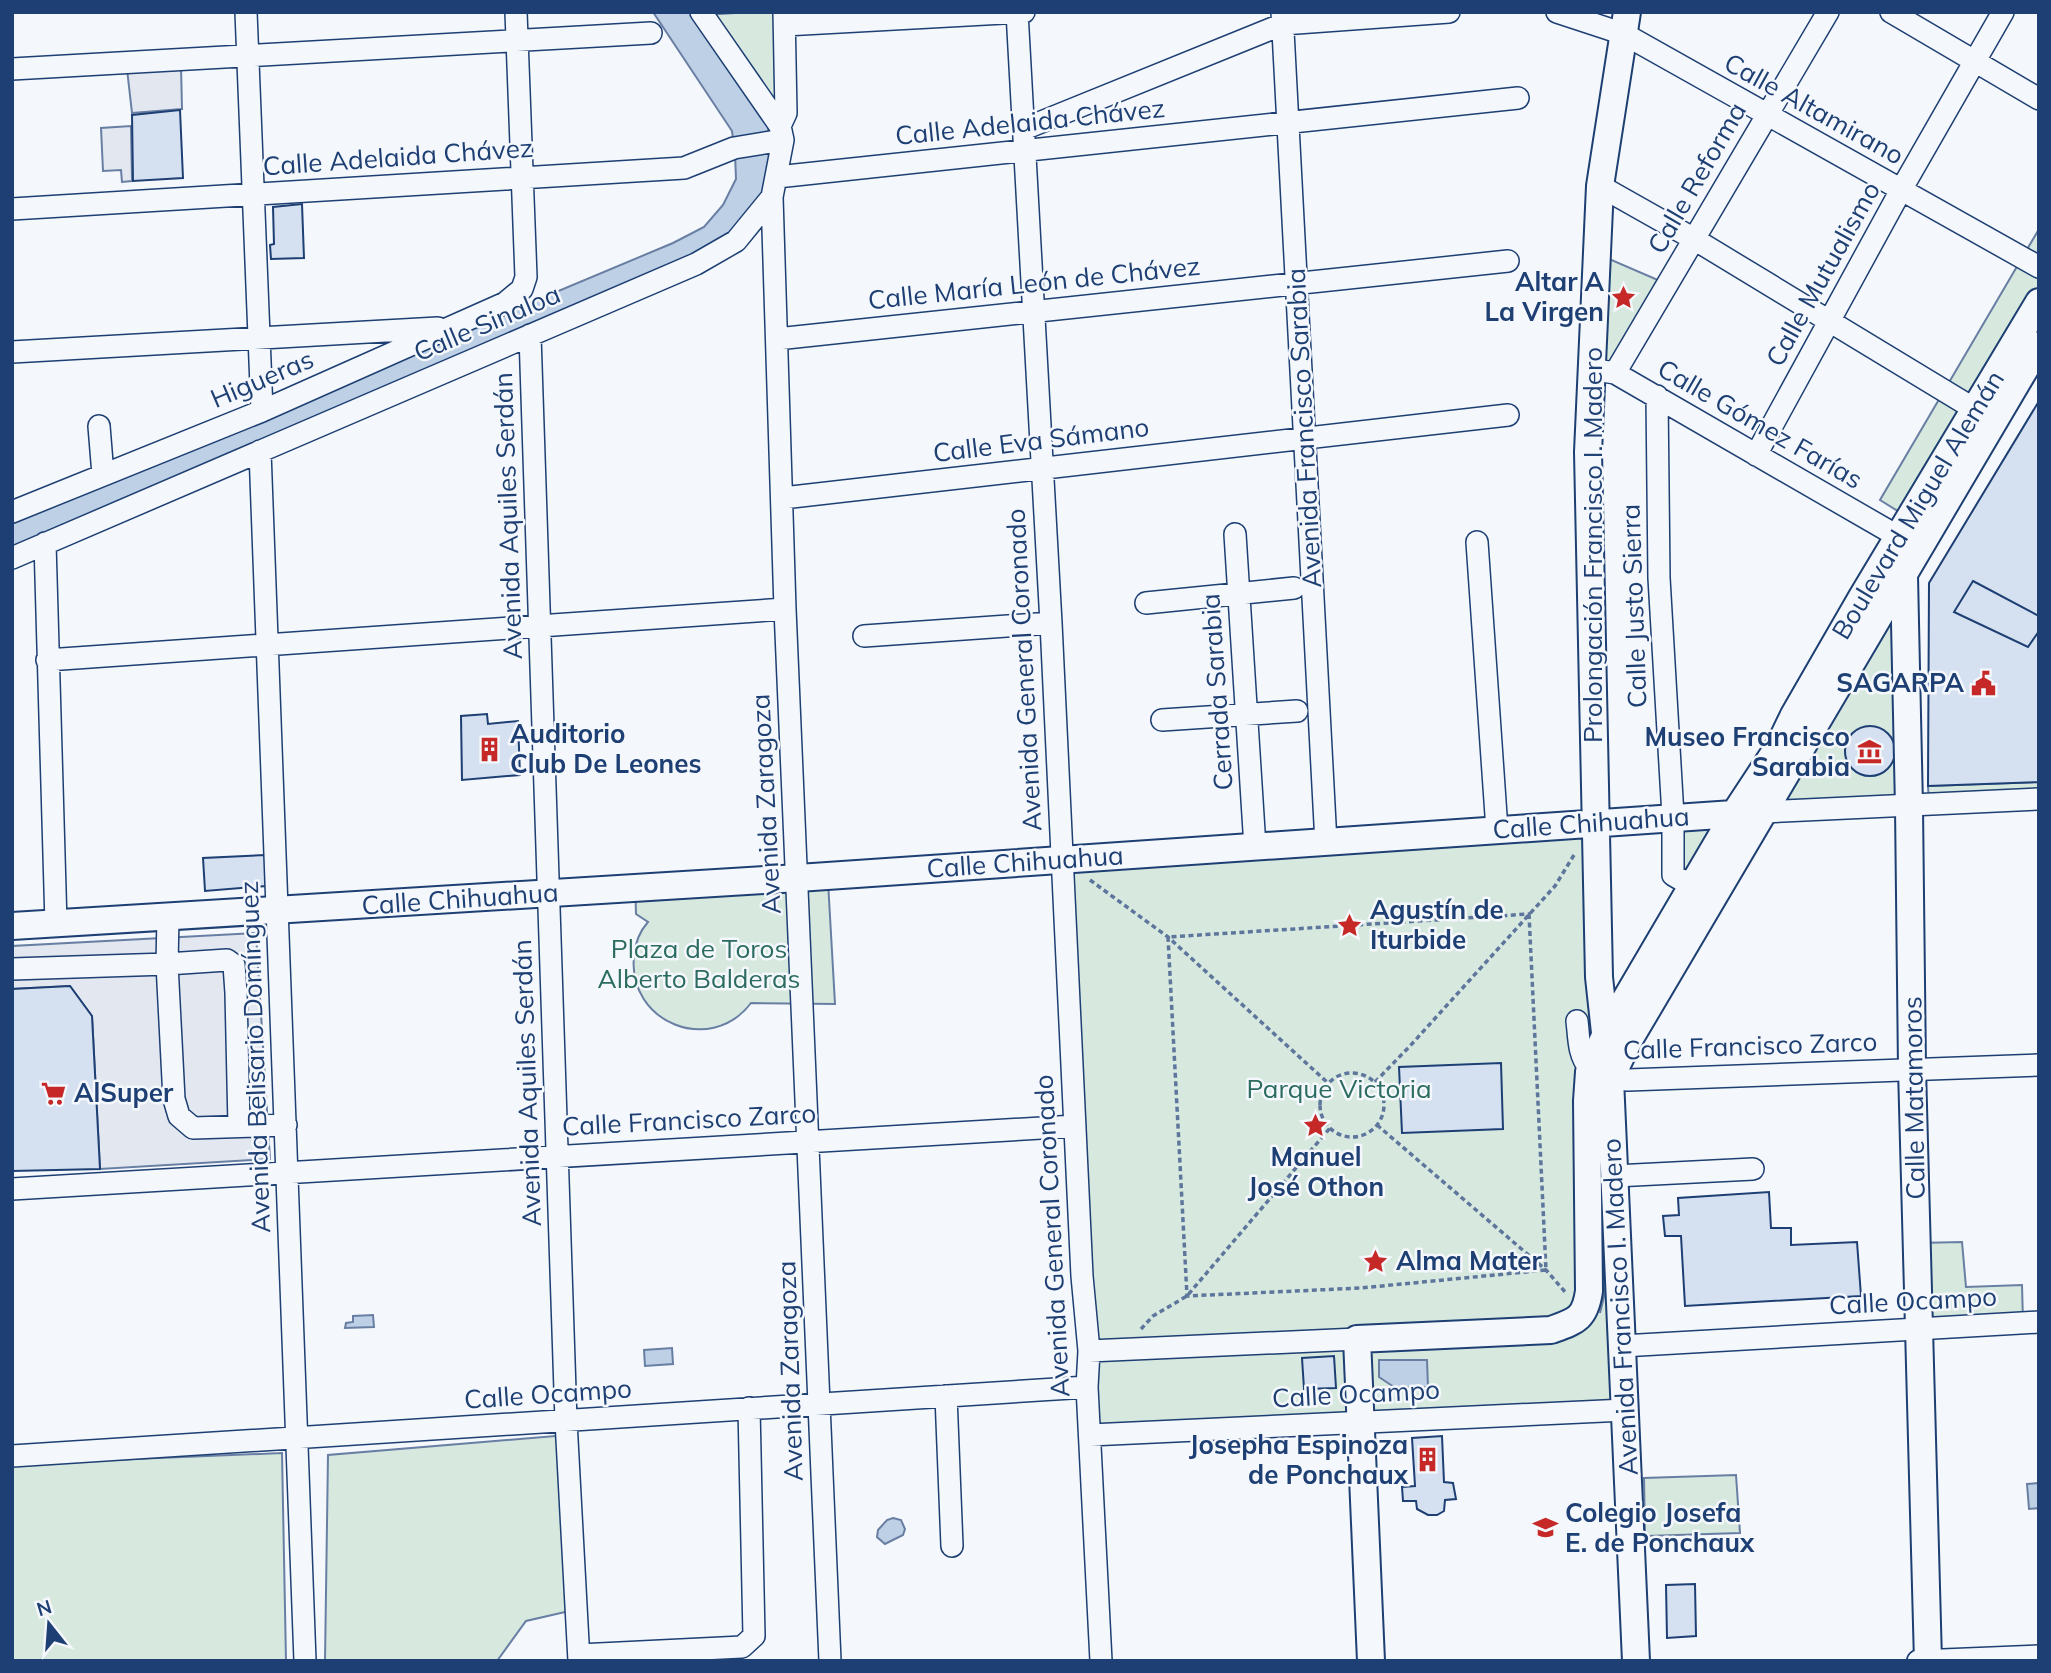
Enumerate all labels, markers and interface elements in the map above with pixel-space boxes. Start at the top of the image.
street label: Calle Altamirano [1719,46,1910,172]
street label: Calle Adelaida Chávez [894,91,1166,152]
street label: Calle Reforma [1640,96,1753,259]
street label: Calle Adelaida Chávez [262,131,534,182]
street label: Calle Mutualismo [1758,176,1887,372]
street label: Calle María León de Chávez [866,249,1202,316]
place label: Altar A La Virgen [1485,265,1604,328]
street label: Avenida Francisco Sarabia [1279,267,1328,589]
street label: Calle Sinaloa [409,277,565,368]
place icon: Altar A La Virgen [1610,283,1638,311]
street label: Higueras [205,342,318,415]
street label: Prolongación Francisco I. Madero [1576,347,1609,743]
street label: Calle Gómez Farías [1652,351,1869,496]
street label: Boulevard Miguel Alemán [1824,364,2011,645]
street label: Avenida Aquiles Serdán [486,372,529,660]
street label: Calle Eva Sámano [931,410,1151,469]
street label: Calle Justo Sierra [1613,503,1654,709]
street label: Avenida General Coronado [999,508,1048,832]
street label: Cerrada Sarabia [1193,592,1240,792]
place label: SAGARPA [1836,666,1964,699]
public building icon: SAGARPA [1970,669,1998,697]
street label: Avenida Zaragoza [743,693,788,915]
place label: Auditorio Club De Leones [510,717,702,780]
place label: Museo Francisco Sarabia [1644,720,1850,783]
building icon: Auditorio Club De Leones [476,735,504,763]
museum icon: Museo Francisco Sarabia [1856,738,1884,766]
street label: Calle Chihuahua [1491,799,1690,846]
street label: Calle Chihuahua [925,838,1124,885]
street label: Calle Chihuahua [360,875,559,922]
street label: Avenida Belisario Domínguez [232,880,277,1234]
place label: Agustín de Iturbide [1370,893,1504,956]
place icon: Agustín de Iturbide [1336,911,1364,939]
park label: Plaza de Toros Alberto Balderas [598,932,800,995]
street label: Avenida Aquiles Serdán [505,939,548,1227]
street label: Calle Matamoros [1895,996,1932,1200]
street label: Calle Francisco Zarco [1622,1025,1878,1066]
park label: Parque Victoria [1247,1072,1431,1105]
street label: Avenida General Coronado [1027,1074,1076,1398]
place label: AlSuper [74,1076,174,1109]
supermarket icon: AlSuper [40,1079,68,1107]
street label: Calle Francisco Zarco [561,1096,817,1143]
place icon: Manuel José Othon [1302,1111,1330,1139]
street label: Avenida Francisco I. Madero [1594,1138,1645,1476]
place label: Manuel José Othon [1248,1140,1384,1203]
place label: Alma Mater [1396,1244,1543,1277]
place icon: Alma Mater [1362,1247,1390,1275]
street label: Avenida Zaragoza [769,1260,810,1482]
street label: Calle Ocampo [1828,1280,1998,1321]
street label: Calle Ocampo [463,1371,633,1416]
street label: Calle Ocampo [1271,1373,1441,1414]
place label: Josepha Espinoza de Ponchaux [1189,1428,1409,1491]
building icon: Josepha Espinoza de Ponchaux [1414,1446,1442,1474]
place label: Colegio Josefa E. de Ponchaux [1565,1496,1755,1559]
school or university icon: Colegio Josefa E. de Ponchaux [1531,1514,1559,1542]
north arrow [14,1589,84,1659]
text: N [34,1594,54,1621]

